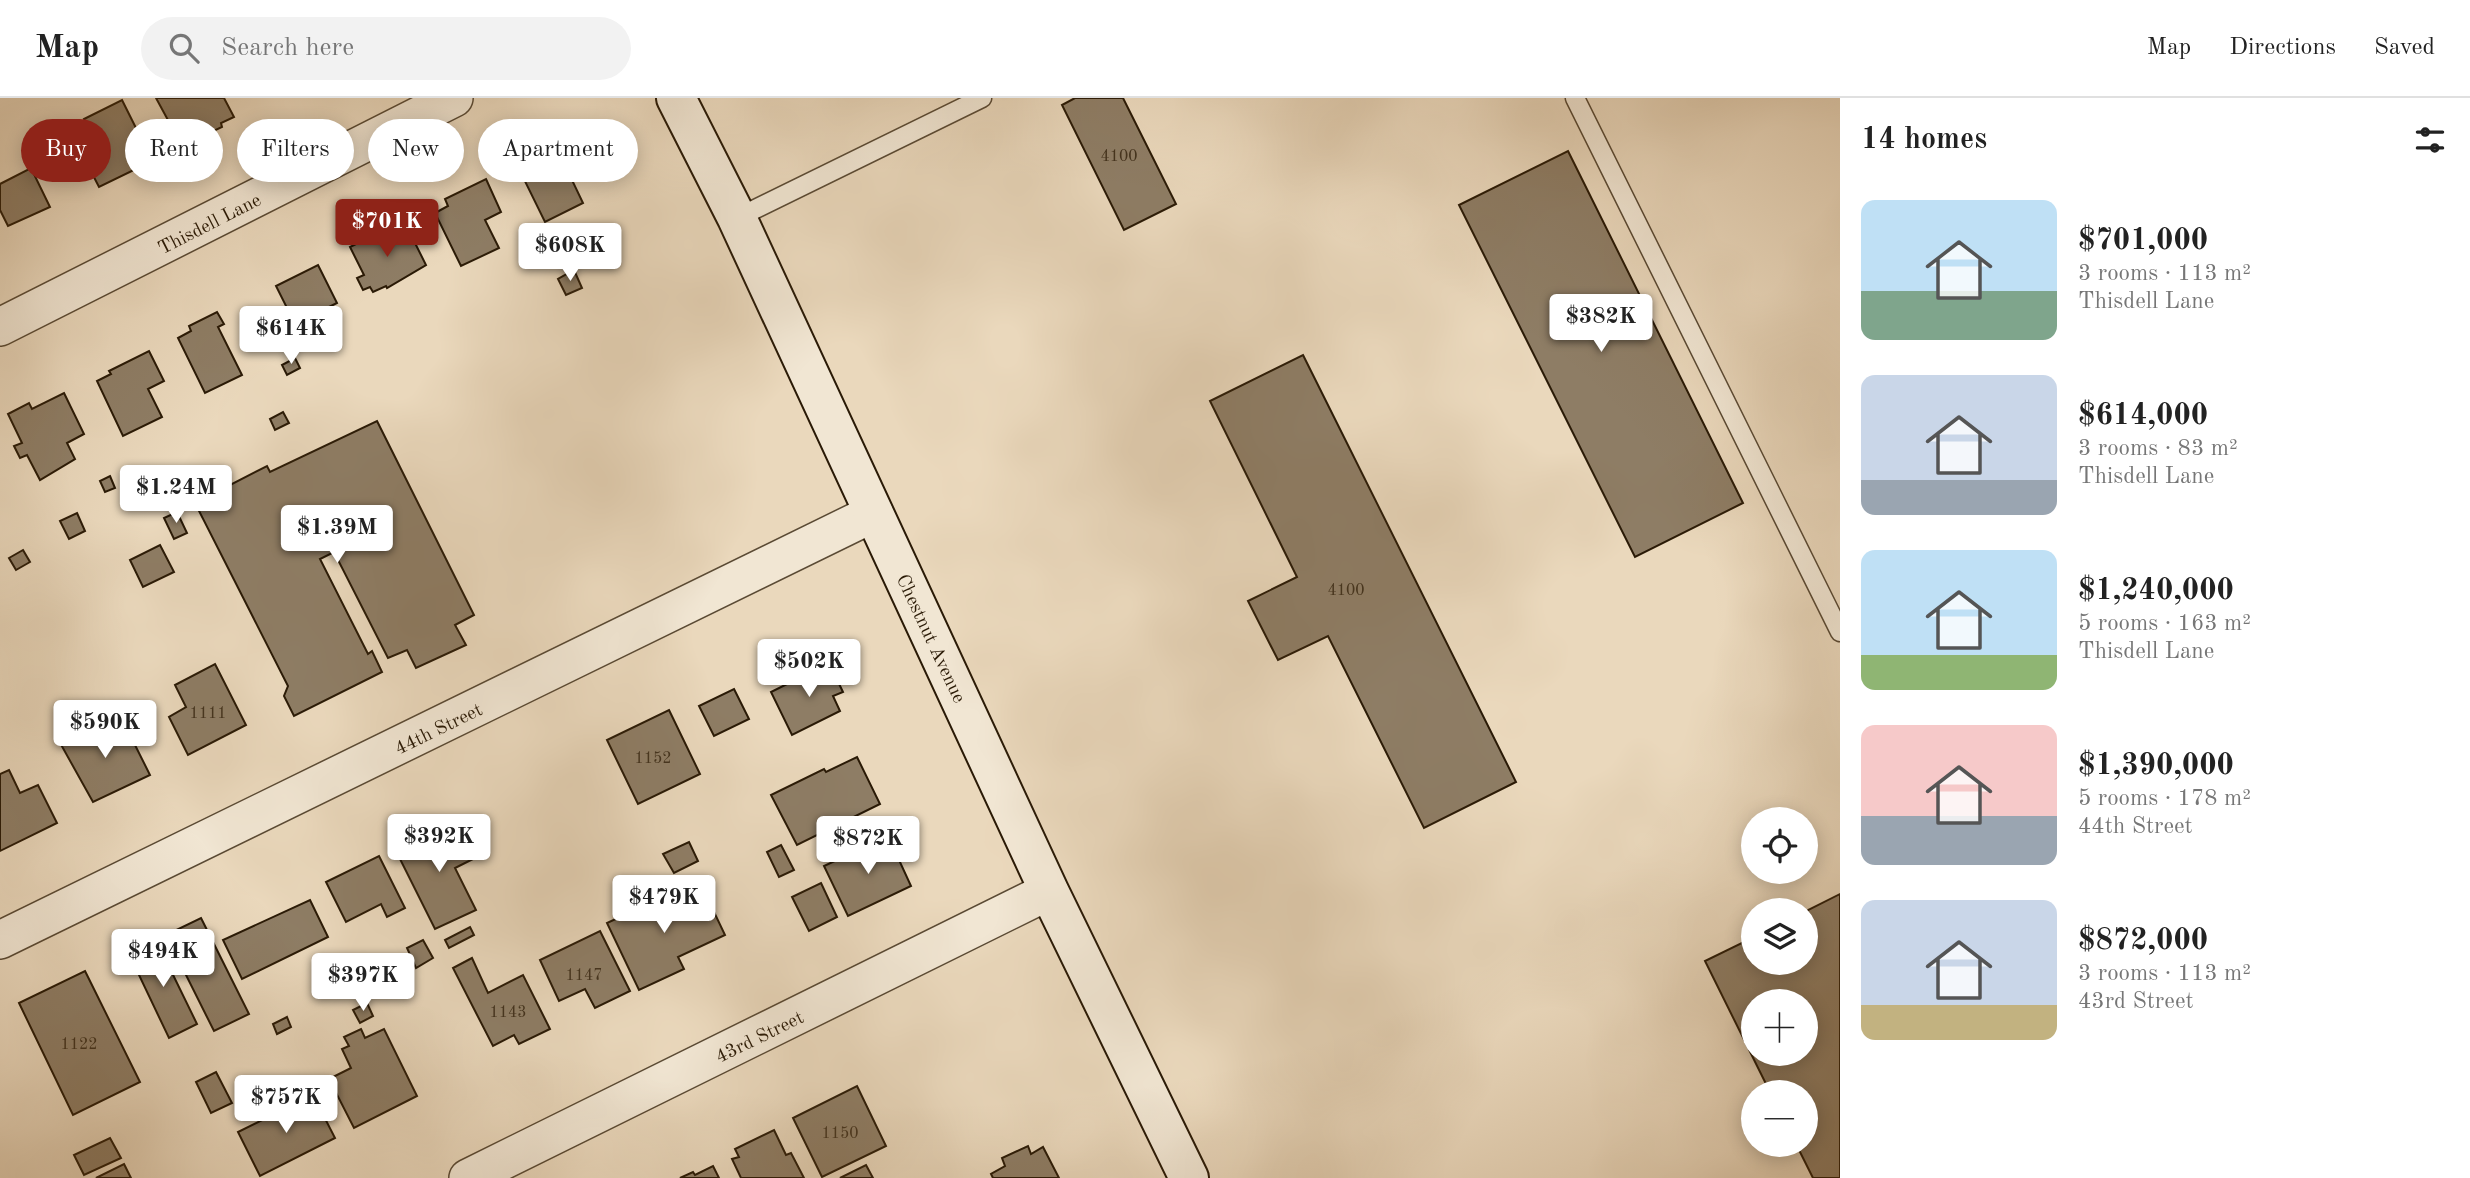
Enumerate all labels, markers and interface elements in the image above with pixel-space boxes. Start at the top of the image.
search box [141,17,631,80]
icon: search [165,29,203,67]
text: Map [35,32,99,65]
text: Search here [221,35,354,61]
text: Map [2147,36,2191,60]
text: Directions [2229,36,2336,60]
text: Saved [2374,36,2435,60]
chip: Buy [21,119,111,182]
chip: Rent [125,119,223,182]
chip: Filters [237,119,354,182]
chip: New [368,119,464,182]
chip: Apartment [478,119,638,182]
icon: filters [2411,121,2449,159]
text: 14 homes [1861,125,1987,155]
house number: 4100 [1100,149,1138,165]
street label: Thisdell Lane [156,191,265,259]
pin: $701K [338,200,436,259]
text: $701K [351,210,423,233]
pin: $608K [521,223,619,283]
text: $701,000 [2078,226,2208,256]
icon: home [1917,228,2001,312]
text: $608K [534,234,606,257]
text: 3 rooms · 113 m² [2078,262,2251,285]
text: Thisdell Lane [2078,290,2214,313]
pin: $382K [1552,294,1650,354]
text: $382K [1565,305,1637,328]
pin: $614K [242,306,340,366]
text: $614K [255,317,327,340]
text: $614,000 [2078,401,2208,431]
icon: home [1917,403,2001,487]
text: 3 rooms · 83 m² [2078,437,2238,460]
text: Thisdell Lane [2078,465,2214,488]
pin: $1.24M [119,466,233,525]
text: $1.24M [136,476,216,499]
pin: $1.39M [280,505,394,565]
text: $1.39M [297,516,377,539]
street label: Chestnut Avenue [892,572,968,706]
text: $1,240,000 [2078,576,2234,606]
icon: home [1917,578,2001,662]
house number: 4100 [1327,583,1365,599]
text: 5 rooms · 163 m² [2078,612,2251,635]
pin: $502K [760,640,858,699]
text: Thisdell Lane [2078,640,2214,663]
text: $502K [773,650,845,673]
pin: $590K [56,700,154,760]
street label: 44th Street [392,701,486,760]
house number: 1111 [189,706,227,722]
text: $590K [69,711,141,734]
house number: 1152 [634,751,672,767]
text: $1,390,000 [2078,751,2234,781]
icon: home [1917,753,2001,837]
text: 5 rooms · 178 m² [2078,787,2251,810]
map controls [1741,807,1818,1157]
button: locate [1741,807,1818,884]
pin: $392K [390,814,488,874]
text: 44th Street [2078,815,2193,838]
pin: $872K [819,816,917,876]
text: $392K [403,825,475,848]
text: $872K [832,827,904,850]
pin: $479K [615,876,713,935]
text: $479K [628,886,700,909]
button: layers [1741,898,1818,975]
text: $872,000 [2078,926,2208,956]
icon: home [1917,928,2001,1012]
pin: $494K [114,930,212,989]
text: $494K [127,940,199,963]
pin: $397K [314,954,412,1013]
text: 3 rooms · 113 m² [2078,962,2251,985]
text: $397K [327,964,399,987]
house number: 1147 [565,968,603,984]
button: + [1741,989,1818,1066]
text: 43rd Street [2078,990,2194,1013]
house number: 1143 [489,1005,527,1021]
street label: 43rd Street [713,1009,807,1068]
house number: 1122 [60,1037,98,1053]
pin: $757K [237,1076,335,1135]
button: − [1741,1080,1818,1157]
text: $757K [250,1086,322,1109]
house number: 1150 [821,1126,859,1142]

